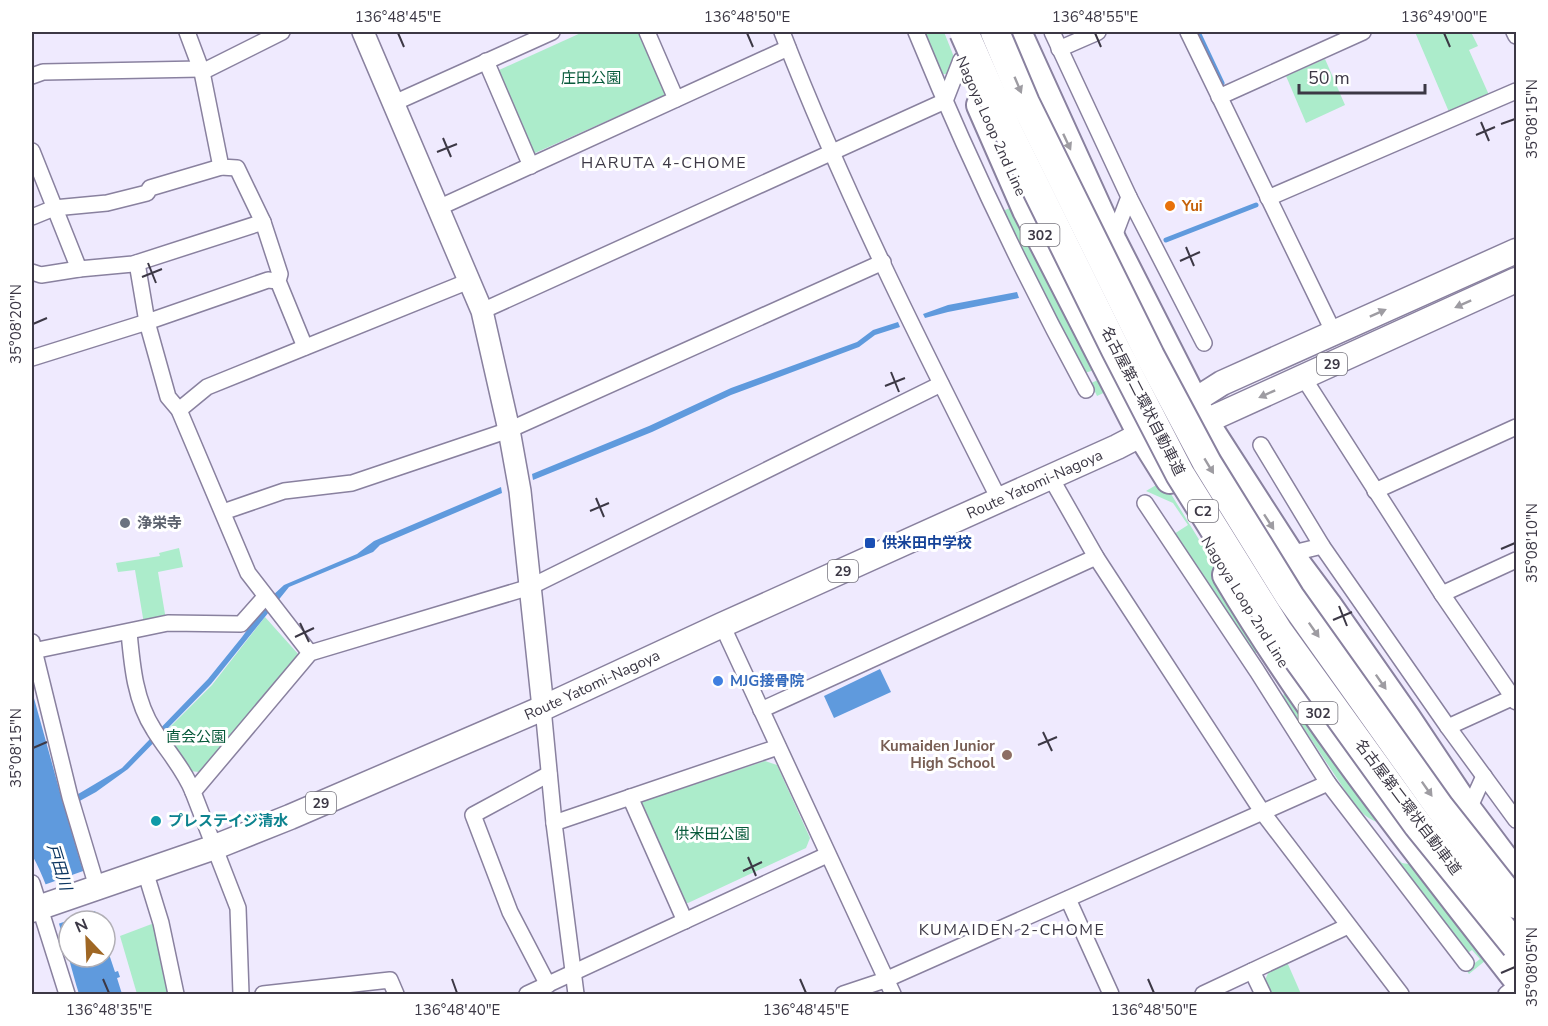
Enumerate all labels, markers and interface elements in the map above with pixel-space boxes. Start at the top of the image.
text: 136°48'45"E [355,7,441,27]
text: 136°48'50"E [704,7,790,27]
text: 136°48'55"E [1052,7,1138,27]
text: 136°49'00"E [1401,7,1487,27]
street label: Nagoya Loop 2nd Line [951,53,1031,199]
scale bar [1299,57,1425,95]
text: 50 m [1308,66,1350,90]
park label: 庄田公園 [561,68,621,88]
one-way arrow [1013,77,1023,95]
text: 35°08'15"N [1522,79,1542,159]
one-way arrow [1063,133,1073,151]
district label: HARUTA 4-CHOME [581,152,747,174]
place label: Yui [1181,196,1203,216]
marker: Yui [1163,199,1177,213]
road number: 302 [1020,224,1060,246]
text: 35°08'20"N [6,284,26,364]
one-way arrow [1455,300,1472,309]
one-way arrow [1369,309,1386,318]
street label: 名古屋第二環状自動車道 [1097,323,1189,479]
road number: 29 [1317,353,1347,375]
one-way arrow [1258,389,1275,398]
street label: Route Yatomi-Nagoya [963,445,1106,523]
one-way arrow [1204,458,1214,475]
road number: C2 [1188,500,1218,522]
text: 35°08'10"N [1522,503,1542,583]
place label: 浄栄寺 [137,513,182,533]
one-way arrow [1263,514,1275,530]
marker: 浄栄寺 [118,516,132,530]
place label: 供米田中学校 [882,533,972,553]
street label: Nagoya Loop 2nd Line [1197,533,1294,671]
marker: 供米田中学校 [863,536,877,550]
road number: 29 [828,560,858,582]
one-way arrow [1308,622,1319,638]
street label: Route Yatomi-Nagoya [521,645,663,725]
place label: MJG接骨院 [730,671,804,691]
marker: MJG接骨院 [711,674,725,688]
one-way arrow [1375,674,1386,690]
road number: 302 [1298,702,1338,724]
text: 35°08'15"N [6,708,26,788]
park label: 直会公園 [166,727,226,747]
street label: 名古屋第二環状自動車道 [1350,735,1466,879]
place label: Kumaiden Junior High School [880,736,995,773]
marker: Kumaiden Junior High School [1000,748,1014,762]
one-way arrow [1421,781,1432,797]
road number: 29 [306,792,336,814]
place label: プレステイジ清水 [168,811,288,831]
marker: プレステイジ清水 [149,814,163,828]
park label: 供米田公園 [674,824,750,844]
water label: 戸田川 [41,841,77,895]
north arrow [57,909,117,969]
text: N [72,914,91,939]
district label: KUMAIDEN 2-CHOME [919,919,1105,941]
text: 35°08'05"N [1522,927,1542,1007]
text: 136°48'35"E [66,1000,152,1020]
text: 136°48'40"E [414,1000,500,1020]
text: 136°48'45"E [763,1000,849,1020]
text: 136°48'50"E [1111,1000,1197,1020]

